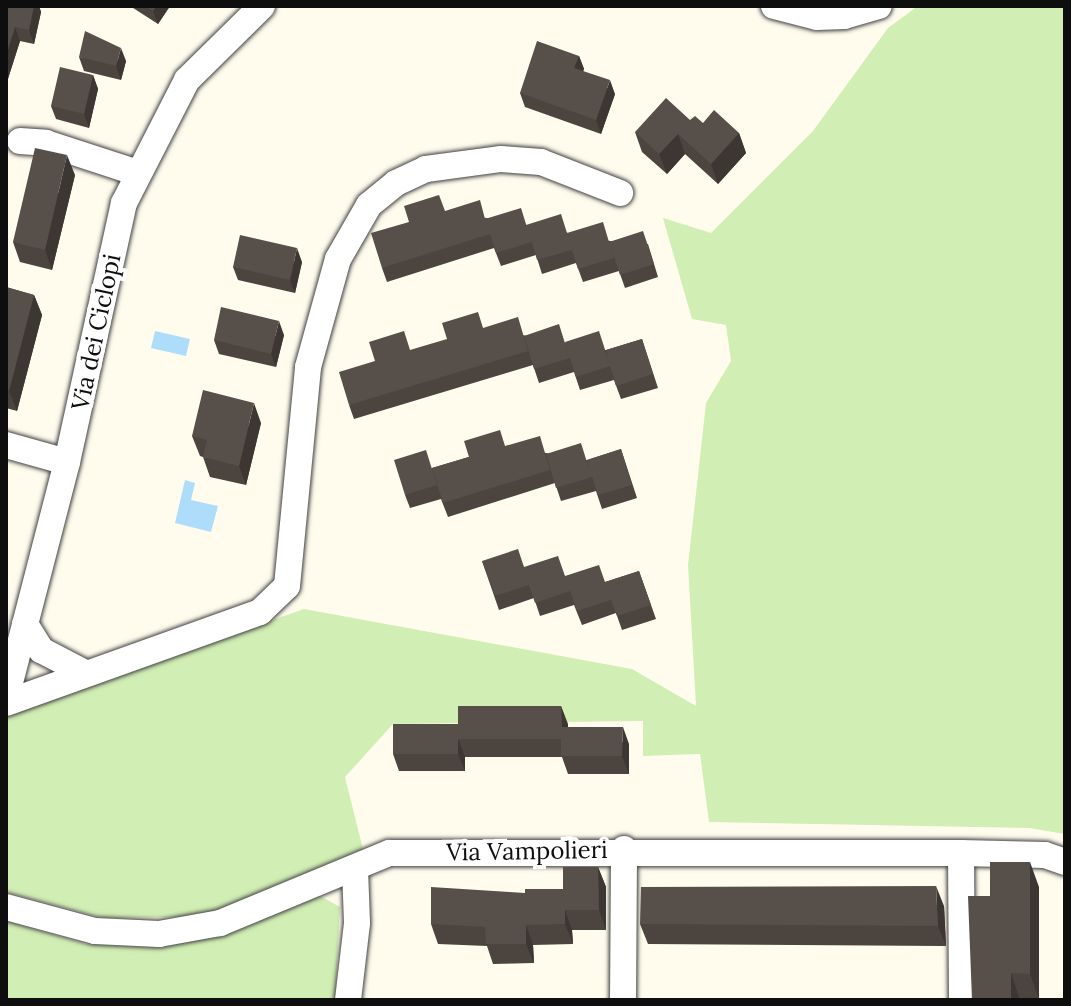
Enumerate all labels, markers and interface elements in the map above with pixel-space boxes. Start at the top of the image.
street label: Via dei Ciclopi [65,251,127,413]
street label: Via Vampolieri [446,835,608,867]

